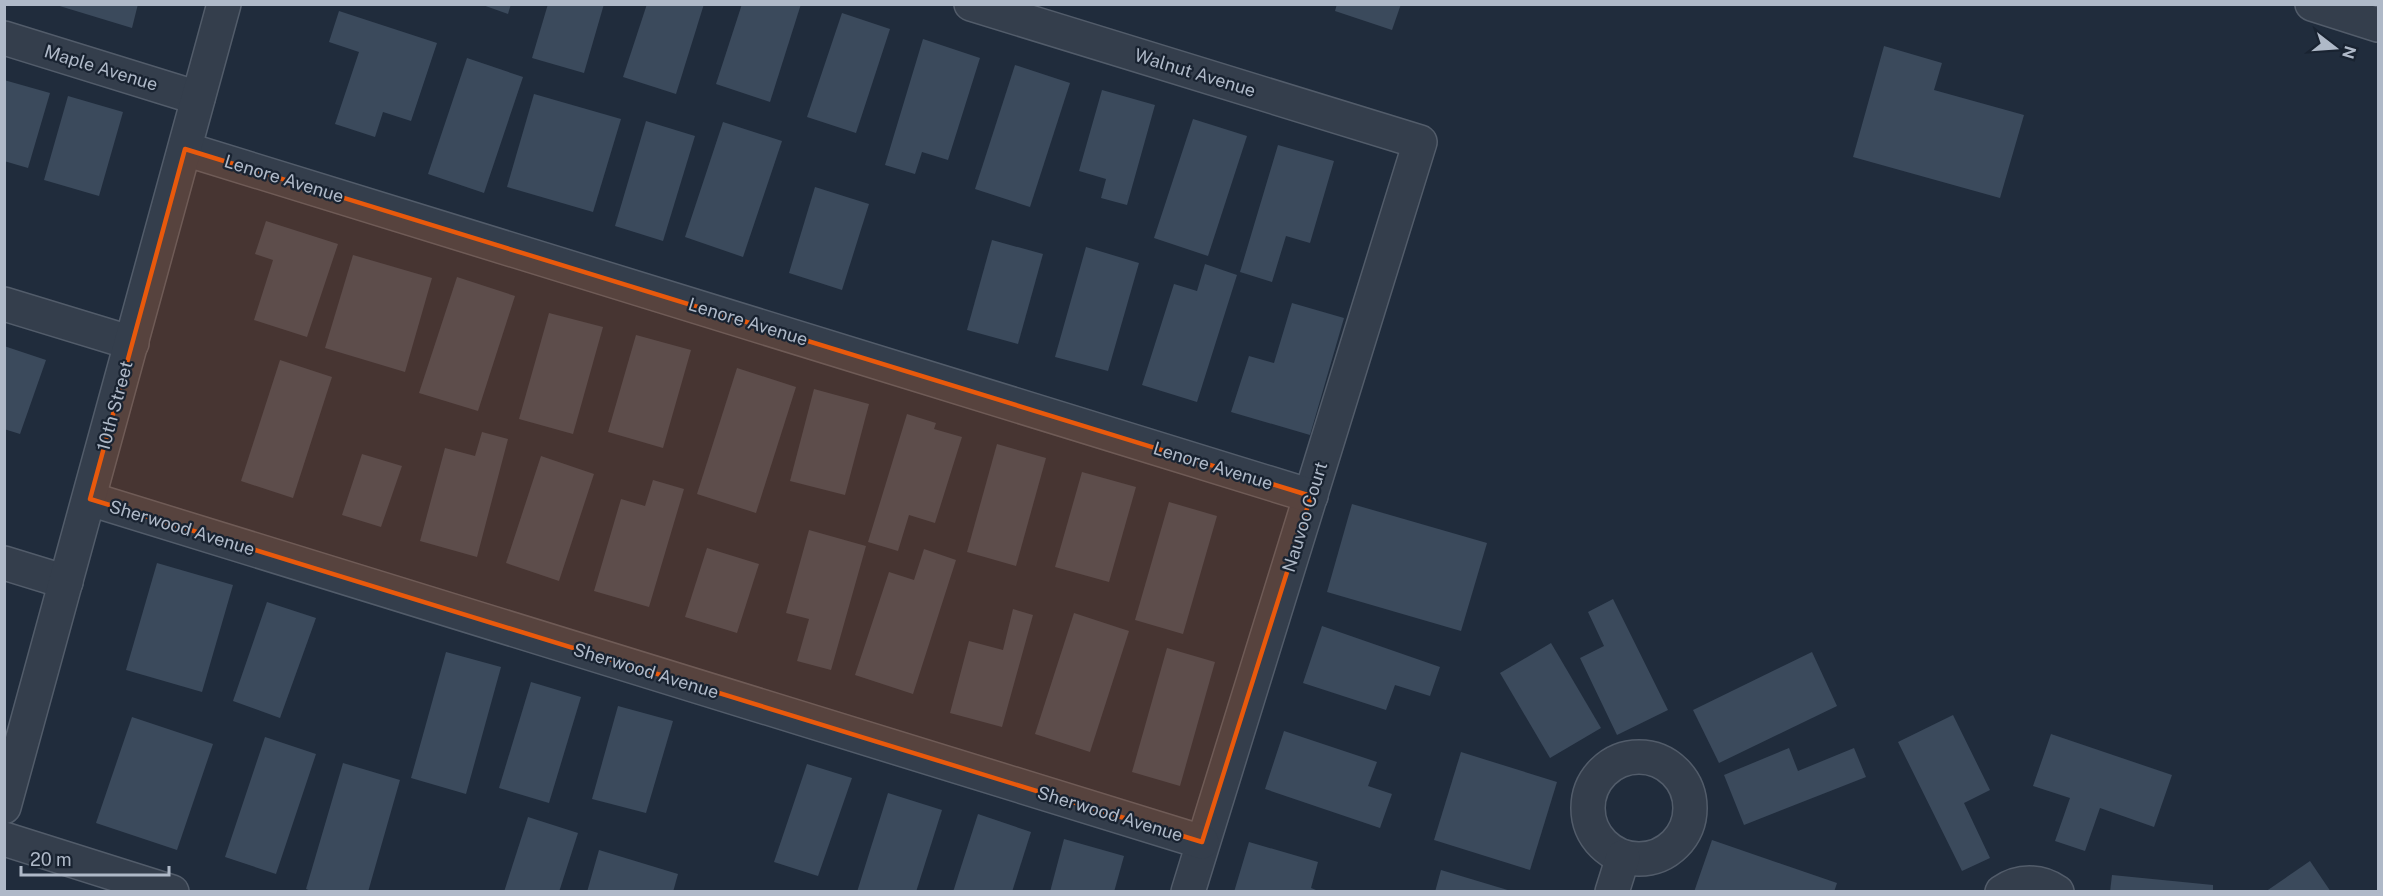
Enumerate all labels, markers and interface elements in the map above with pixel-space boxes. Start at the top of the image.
north arrow [2305,18,2365,78]
street label: Maple Avenue [42,40,161,95]
text: N [2338,43,2360,61]
street label: Walnut Avenue [1132,44,1258,101]
street label: Lenore Avenue [222,150,346,207]
street label: Lenore Avenue [686,293,810,350]
street label: 10th Street [92,358,137,453]
street label: Lenore Avenue [1151,437,1275,494]
street label: Nauvoo Court [1278,459,1331,575]
street label: Sherwood Avenue [107,495,257,560]
street label: Sherwood Avenue [571,638,721,703]
street label: Sherwood Avenue [1035,781,1185,846]
scale bar [21,839,170,877]
text: 20 m [30,849,72,870]

